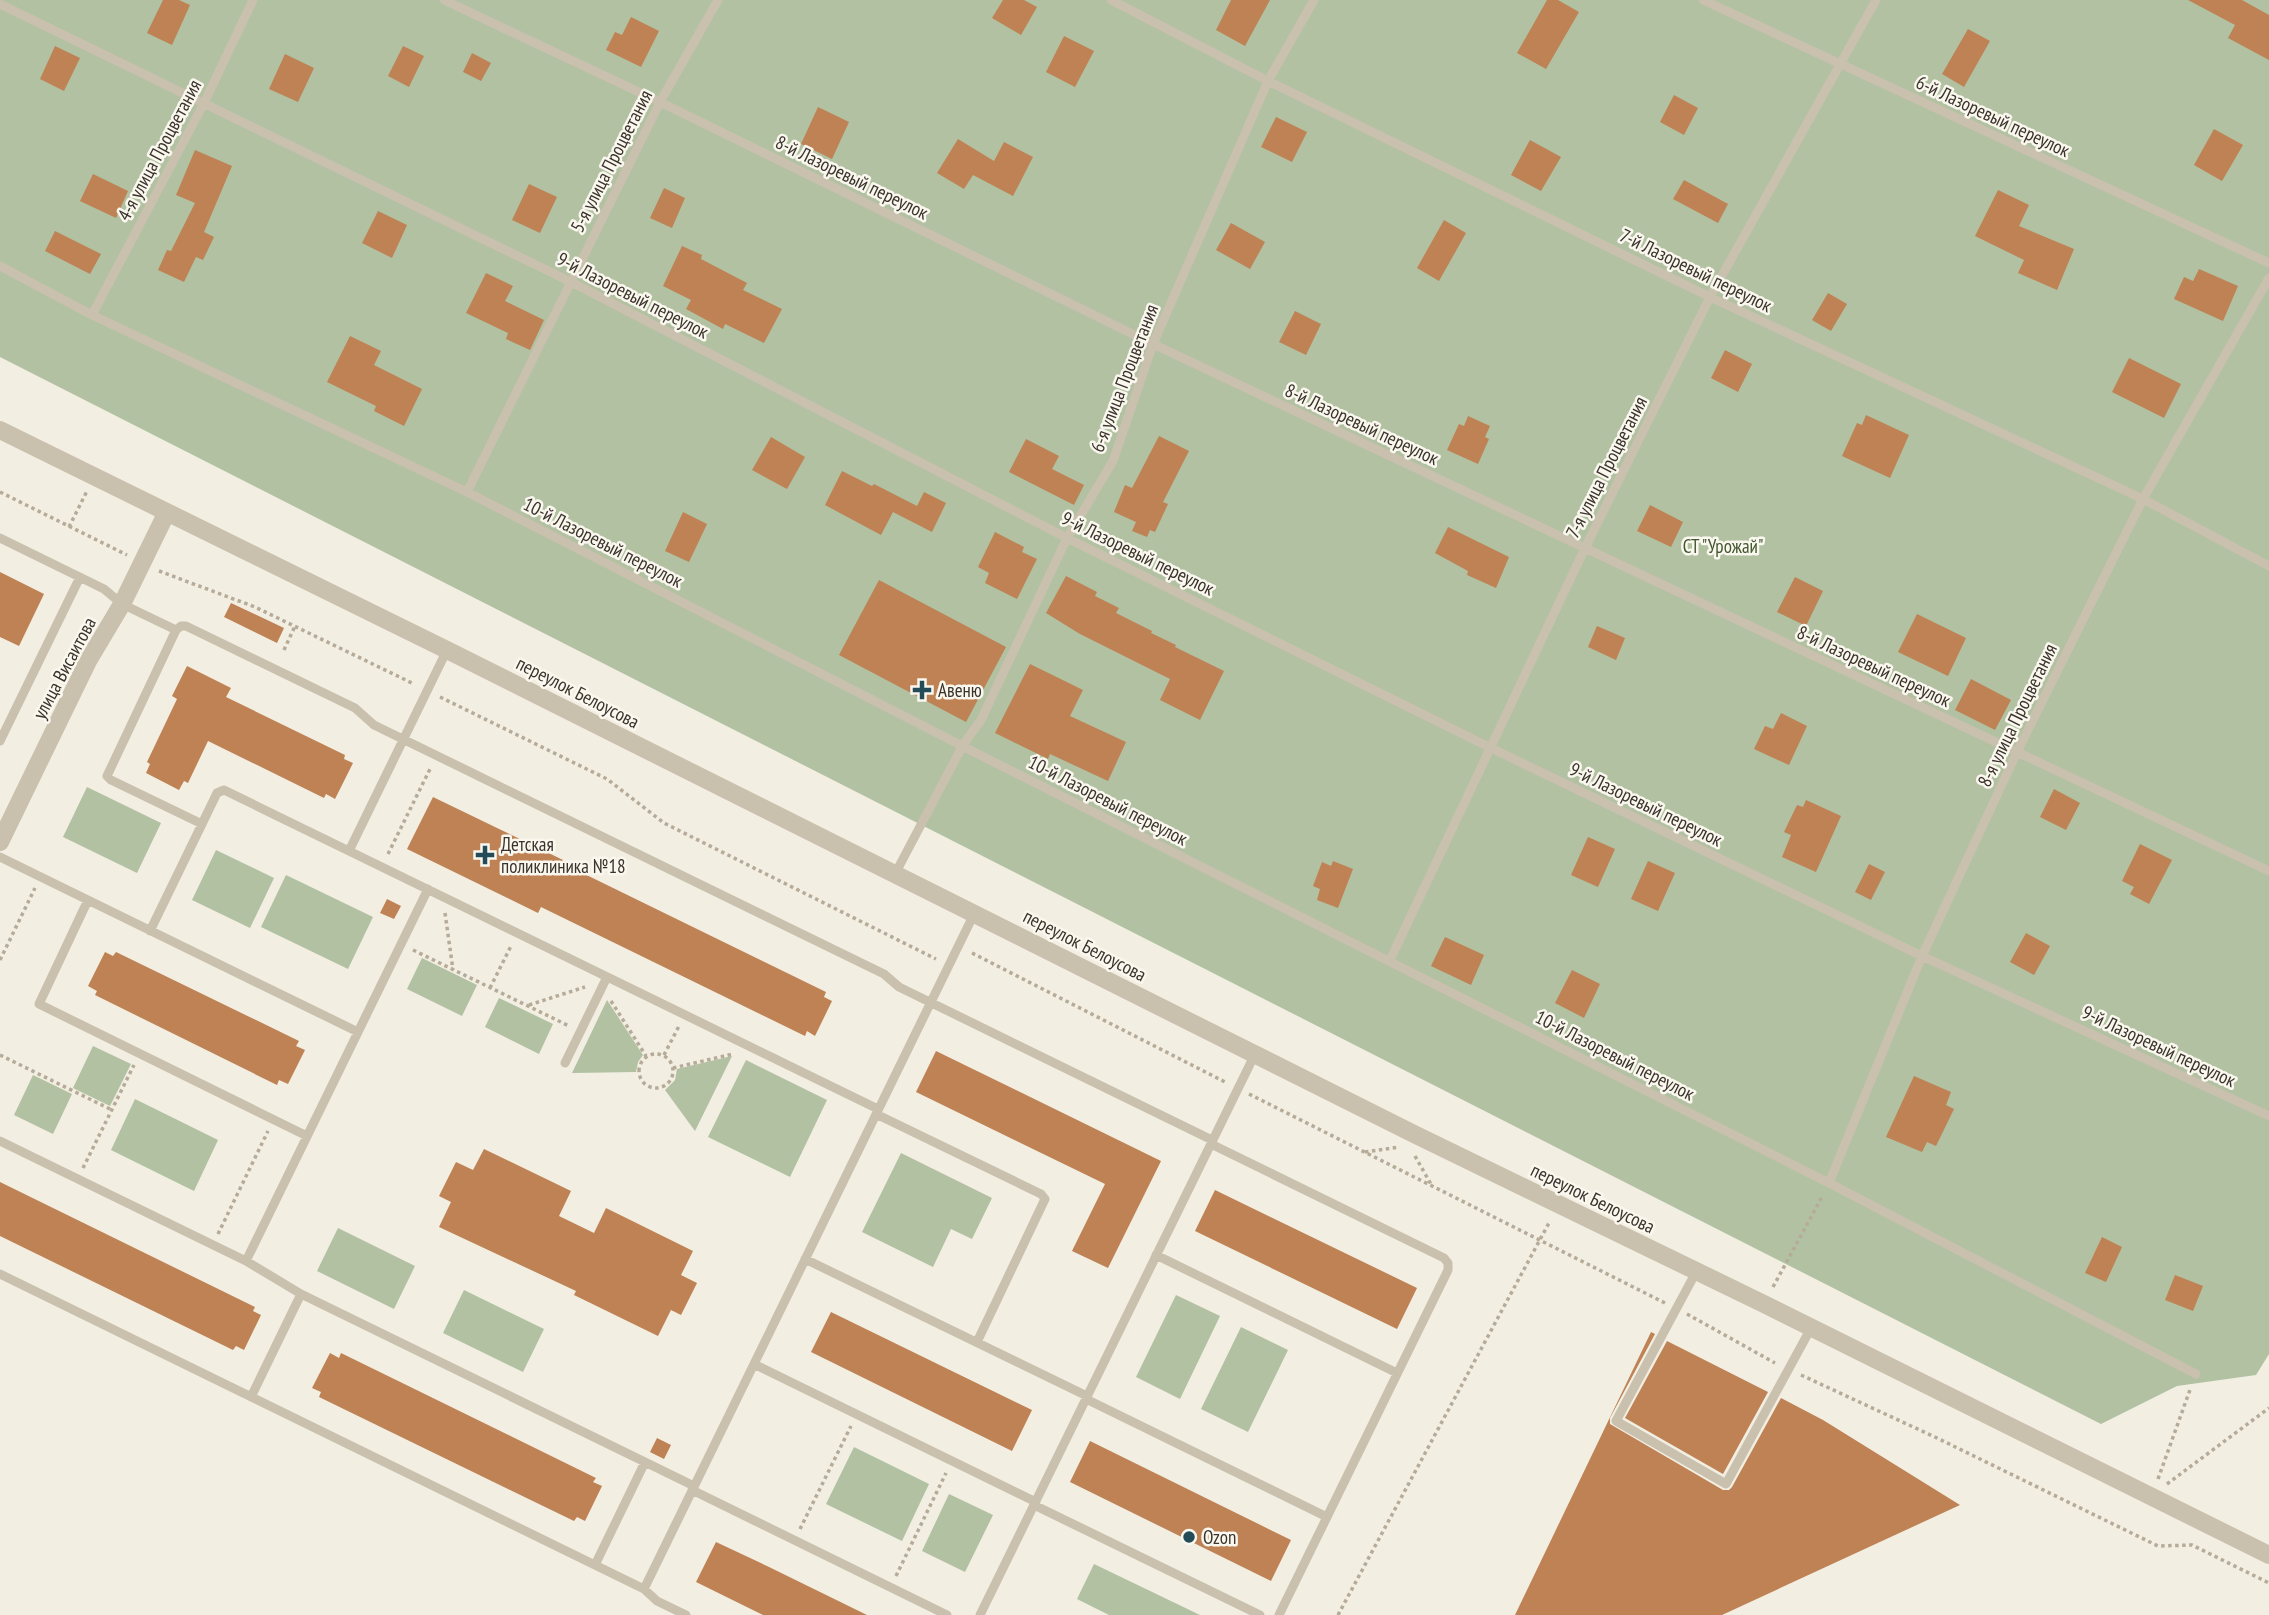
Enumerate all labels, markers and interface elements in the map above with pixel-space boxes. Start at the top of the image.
street label: 6-й Лазоревый переулок [1912,70,2074,162]
street label: 4-я улица Процветания [112,75,206,225]
street label: 5-я улица Процветания [565,86,657,236]
street label: 8-й Лазоревый переулок [772,130,933,225]
street label: 7-й Лазоревый переулок [1616,223,1776,317]
street label: 9-й Лазоревый переулок [553,246,713,344]
street label: 6-я улица Процветания [1085,301,1163,455]
street label: 8-й Лазоревый переулок [1281,378,1443,470]
street label: 7-я улица Процветания [1560,392,1652,542]
street label: 10-й Лазоревый переулок [519,491,687,593]
street label: 9-й Лазоревый переулок [1058,506,1219,601]
park label: СТ "Урожай" [1683,534,1763,558]
street label: улица Висаитова [27,613,101,723]
street label: 8-й Лазоревый переулок [1793,620,1955,712]
street label: 8-я улица Процветания [1972,639,2062,791]
street label: переулок Белоусова [512,651,644,733]
place label: Авеню [938,678,982,702]
marker: Авеню [912,680,932,700]
street label: 10-й Лазоревый переулок [1024,749,1192,851]
street label: 9-й Лазоревый переулок [1566,757,1727,852]
place label: Детская поликлиника №18 [501,832,626,878]
marker: Детская поликлиника №18 [475,845,495,865]
street label: переулок Белоусова [1019,904,1151,986]
street label: 9-й Лазоревый переулок [2078,1000,2240,1092]
street label: 10-й Лазоревый переулок [1531,1004,1699,1106]
street label: переулок Белоусова [1527,1158,1659,1238]
place label: Ozon [1203,1525,1236,1549]
marker: Ozon [1181,1529,1197,1545]

